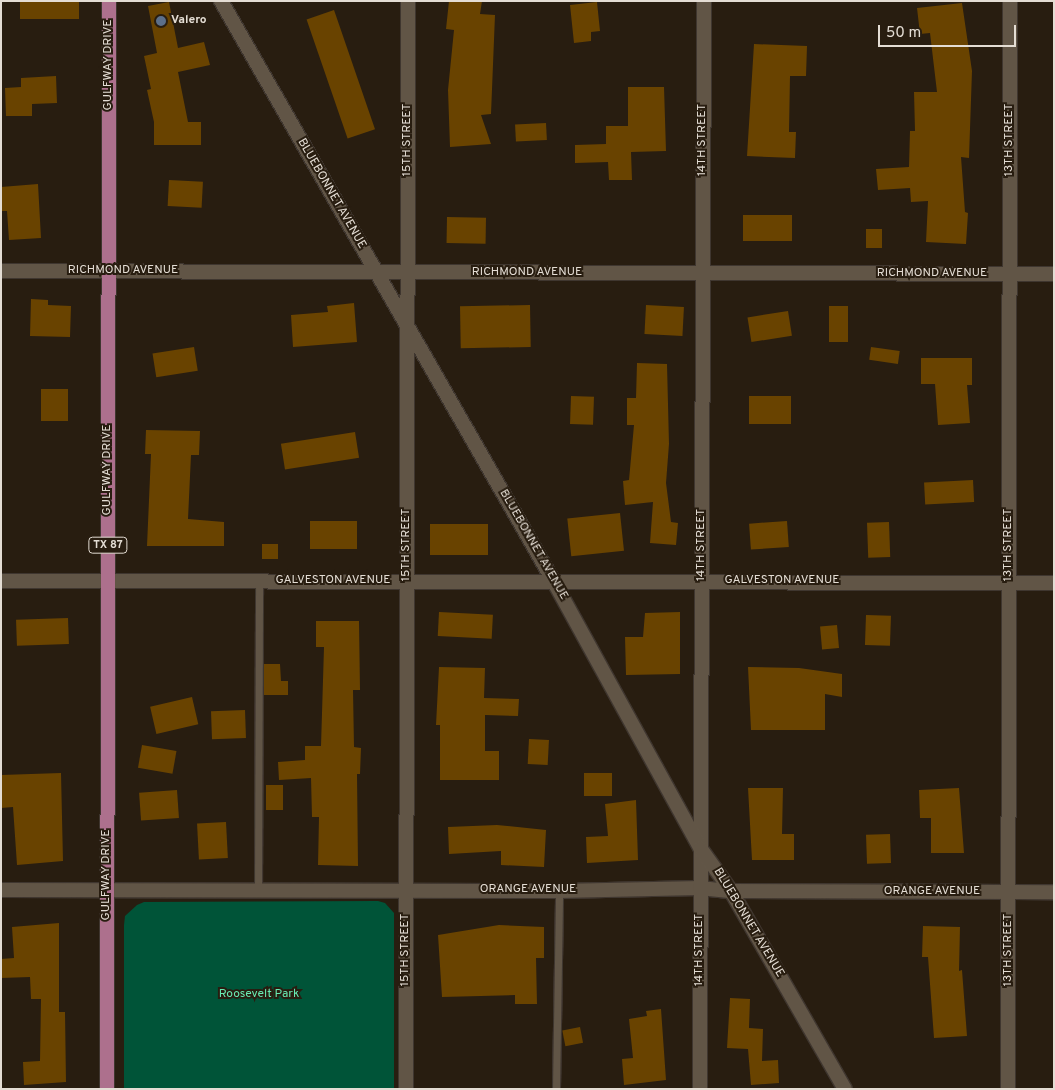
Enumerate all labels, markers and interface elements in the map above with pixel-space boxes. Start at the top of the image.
place label: Valero [171,14,207,28]
marker: Valero [155,15,167,27]
scale bar [880,15,1018,47]
street label: GULFWAY DRIVE [102,19,116,111]
text: 50 m [886,24,921,43]
street label: 15TH STREET [401,103,415,177]
street label: 14TH STREET [696,104,710,176]
street label: 13TH STREET [1003,104,1017,176]
street label: BLUEBONNET AVENUE [293,136,369,252]
street label: RICHMOND AVENUE [68,264,178,278]
street label: RICHMOND AVENUE [472,266,582,280]
street label: RICHMOND AVENUE [877,267,987,281]
street label: GULFWAY DRIVE [101,424,115,516]
street label: BLUEBONNET AVENUE [495,487,571,603]
street label: 15TH STREET [400,508,414,582]
street label: 14TH STREET [695,509,709,581]
street label: 13TH STREET [1002,509,1016,581]
road number: TX 87 [88,536,128,554]
street label: GALVESTON AVENUE [275,574,391,588]
street label: GALVESTON AVENUE [724,574,840,588]
street label: GULFWAY DRIVE [100,829,114,921]
street label: BLUEBONNET AVENUE [709,865,787,981]
street label: ORANGE AVENUE [480,883,576,897]
street label: ORANGE AVENUE [884,885,980,899]
street label: 15TH STREET [399,913,413,987]
street label: 14TH STREET [693,914,707,986]
street label: 13TH STREET [1002,914,1016,986]
park label: Roosevelt Park [219,988,299,1002]

